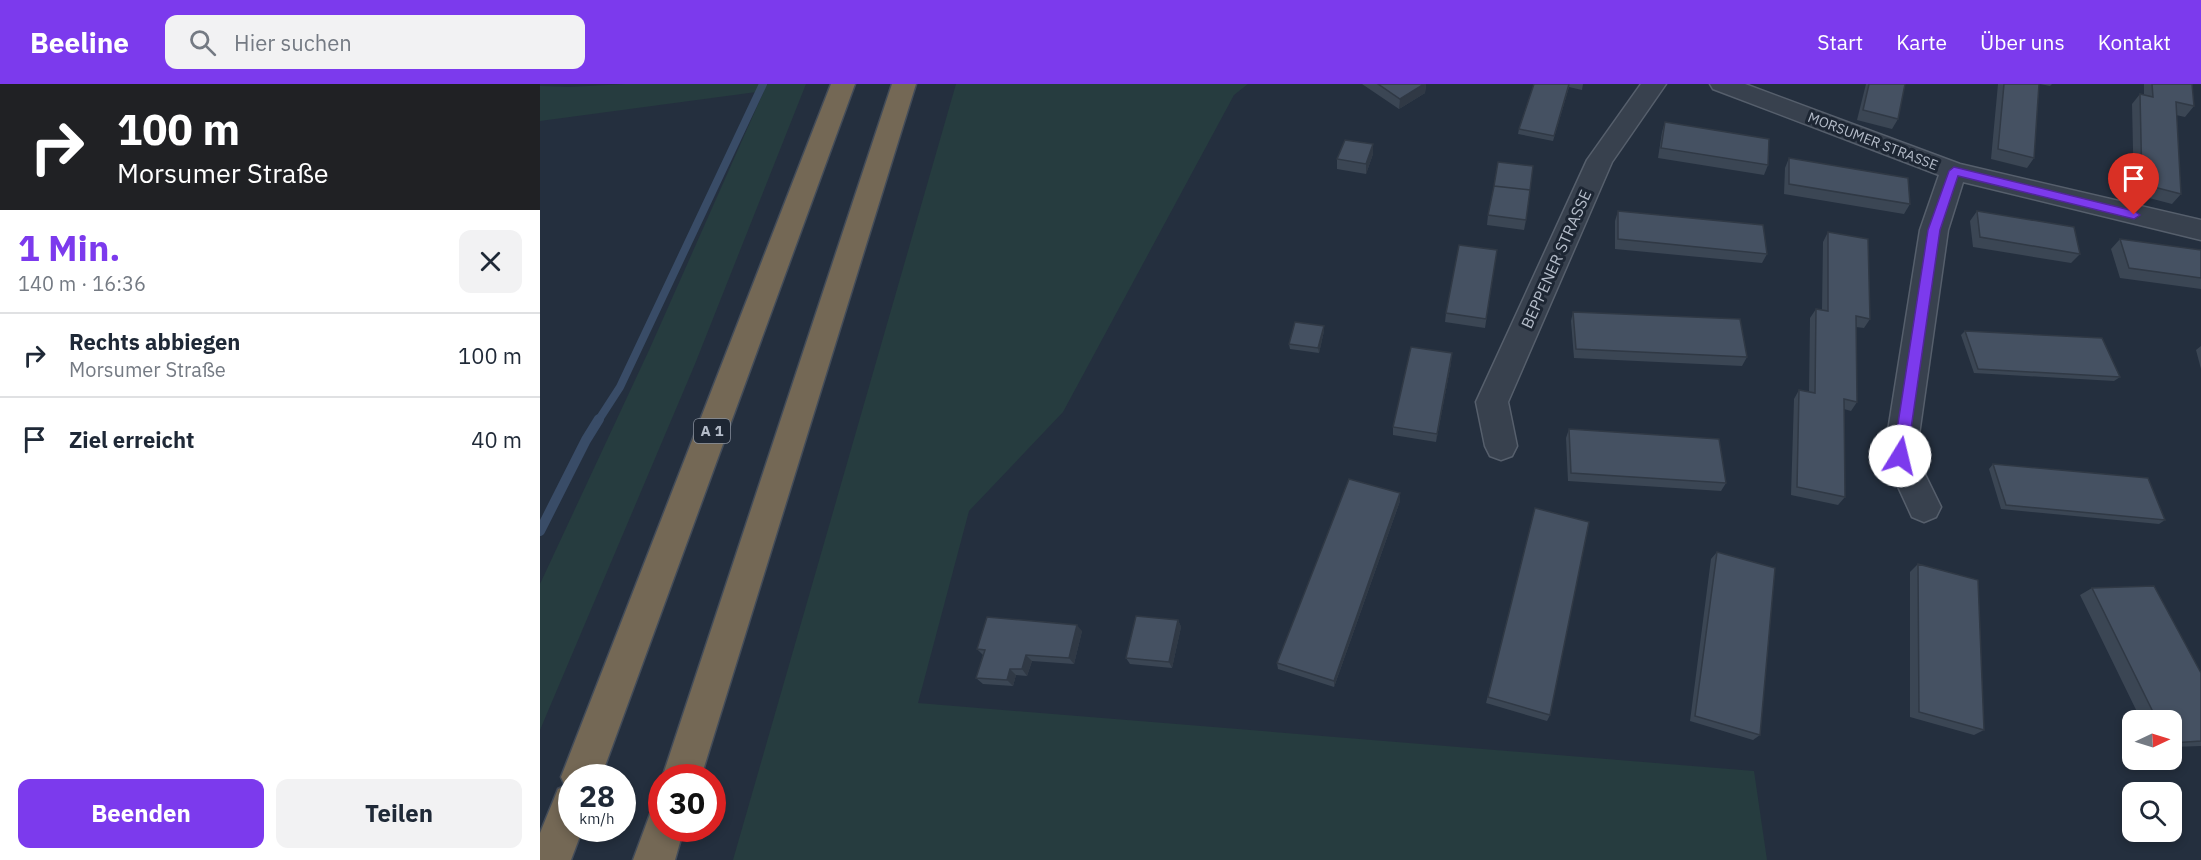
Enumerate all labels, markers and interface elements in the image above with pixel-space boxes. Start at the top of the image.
search box [165,15,585,69]
text: Beeline [30,24,129,61]
icon: search [186,26,219,59]
text: Hier suchen [234,28,352,57]
text: Start [1817,28,1863,56]
text: Karte [1896,28,1947,56]
text: Über uns [1980,28,2065,56]
text: Kontakt [2098,28,2171,56]
text: 100 m [117,102,240,157]
icon: right [18,108,96,186]
street label: MORSUMER STRASSE [1805,108,1941,174]
pin [2108,153,2159,215]
text: Morsumer Straße [117,155,329,190]
icon: arrive [2117,162,2150,195]
street label: BEPPENER STRASSE [1516,187,1596,331]
text: 1 Min. [18,224,121,271]
button: close [459,230,522,293]
text: 140 m · 16:36 [18,270,146,297]
text: Rechts abbiegen [69,327,240,356]
icon: right [18,339,51,372]
text: 100 m [458,341,522,370]
text: Morsumer Straße [69,356,226,383]
road number: A 1 [694,419,730,443]
icon: arrive [18,423,51,456]
position arrow [1868,424,1932,488]
text: Ziel erreicht [69,425,194,454]
text: 40 m [471,425,522,454]
north arrow [2122,710,2182,770]
map controls [2122,710,2182,842]
speed limit sign: 30 [648,764,726,842]
text: 28 [579,776,615,815]
button: Beenden [18,779,264,848]
button: Teilen [276,779,522,848]
button: search [2122,782,2182,842]
text: km/h [579,809,615,828]

